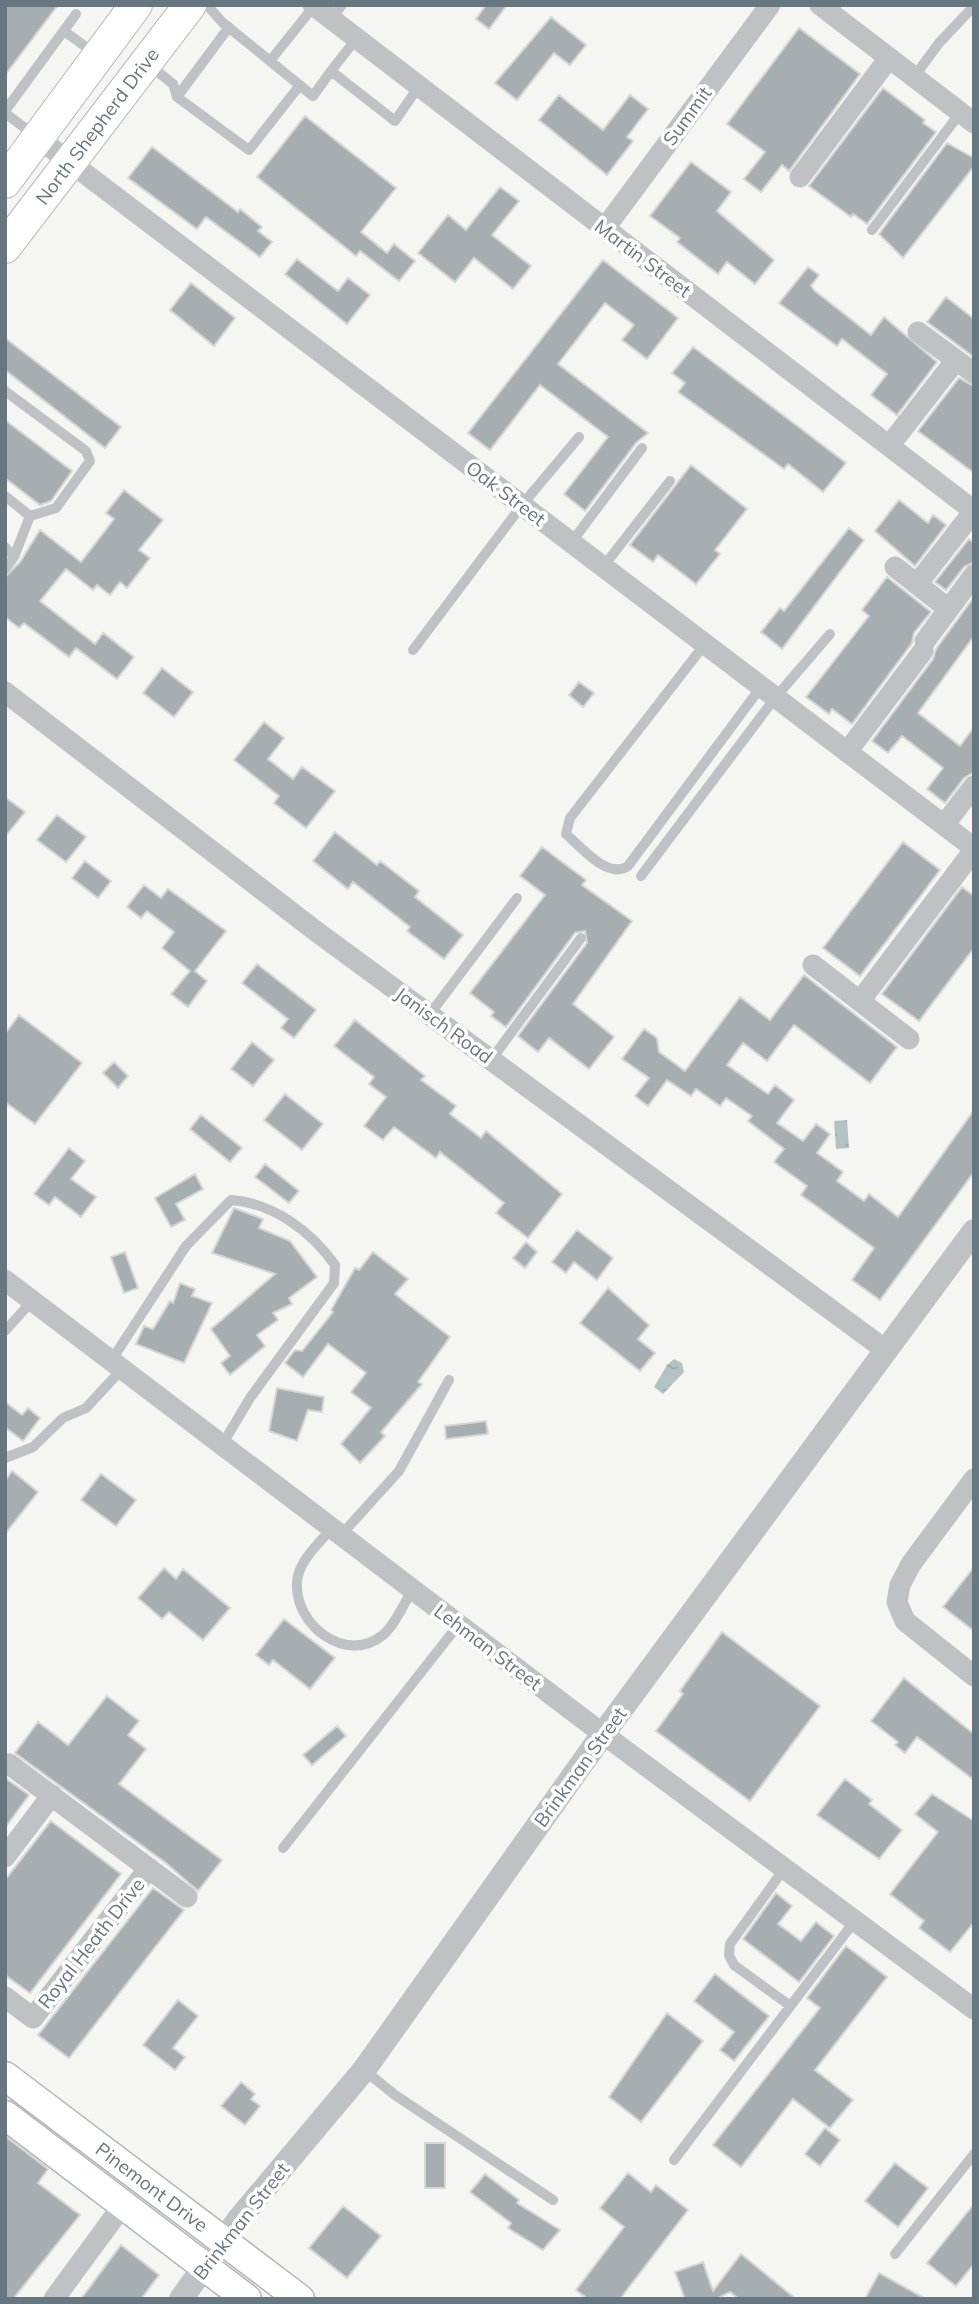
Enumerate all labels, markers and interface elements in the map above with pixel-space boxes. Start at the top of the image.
street label: North Shepherd Drive [30,43,164,209]
street label: Summit [657,81,717,150]
street label: Martin Street [590,214,696,302]
street label: Oak Street [461,455,551,531]
street label: Janisch Road [391,982,497,1068]
street label: Lehman Street [429,1599,547,1695]
street label: Brinkman Street [529,1702,632,1831]
street label: Royal Heath Drive [32,1873,150,2013]
street label: Pinemont Drive [91,2137,213,2237]
street label: Brinkman Street [188,2157,294,2284]

